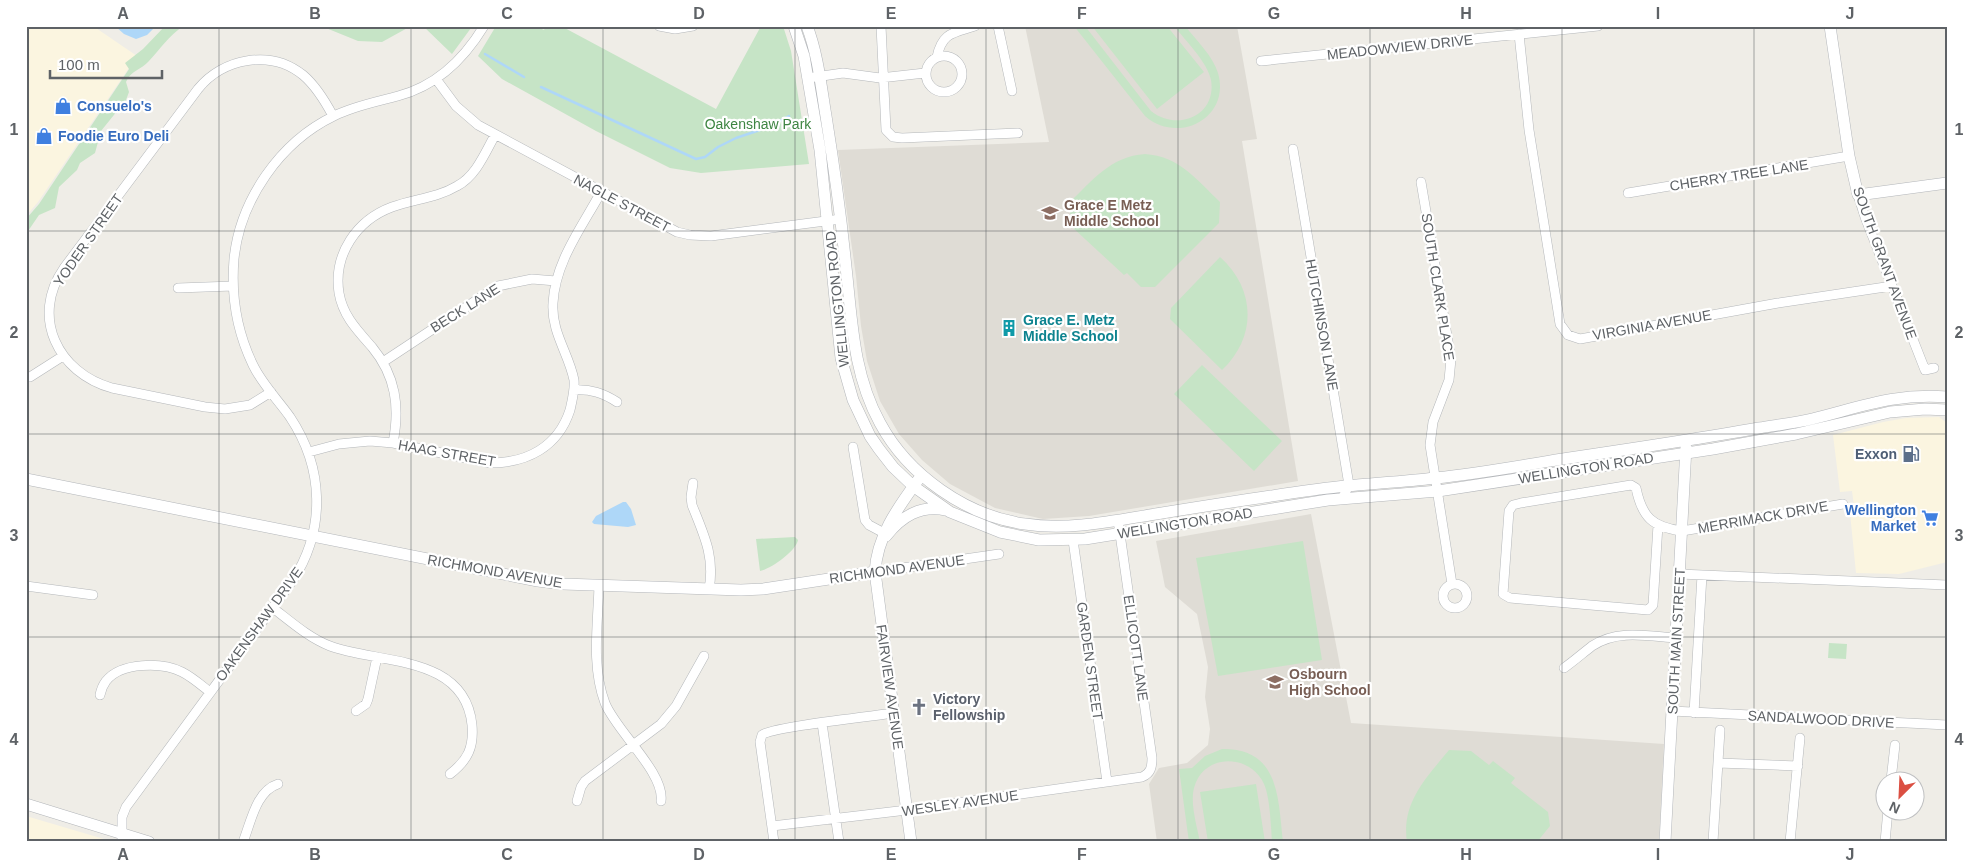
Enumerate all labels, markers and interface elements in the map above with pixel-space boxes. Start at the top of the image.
text: A [117,5,129,22]
text: B [309,5,321,22]
text: C [501,5,513,22]
text: D [693,5,705,22]
text: E [886,5,897,22]
text: F [1077,5,1087,22]
text: G [1268,5,1280,22]
text: H [1460,5,1472,22]
text: I [1656,5,1660,22]
text: J [1846,5,1854,22]
street label: MEADOWVIEW DRIVE [1326,31,1474,63]
scale bar [50,48,162,80]
text: 100 m [58,56,100,73]
shop icon: Consuelo's [53,96,73,116]
place label: Consuelo's [77,98,152,114]
park label: Oakenshaw Park [705,116,812,132]
text: 1 [10,121,19,138]
text: 1 [1955,121,1964,138]
shop icon: Foodie Euro Deli [34,126,54,146]
place label: Foodie Euro Deli [58,128,169,144]
street label: CHERRY TREE LANE [1669,156,1809,194]
street label: NAGLE STREET [571,171,673,235]
street label: SOUTH GRANT AVENUE [1850,184,1920,342]
street label: YODER STREET [50,190,126,289]
place label: Grace E Metz Middle School [1064,197,1159,229]
school or university icon: Grace E Metz Middle School [1040,203,1060,223]
street label: SOUTH CLARK PLACE [1418,212,1458,362]
street label: WELLINGTON ROAD [822,230,852,368]
street label: HUTCHINSON LANE [1303,258,1341,392]
street label: BECK LANE [427,280,503,336]
street label: VIRGINIA AVENUE [1591,307,1713,343]
place label: Grace E. Metz Middle School [1023,312,1118,344]
building icon: Grace E. Metz Middle School [999,318,1019,338]
text: 2 [10,324,19,341]
text: 2 [1955,324,1964,341]
street label: HAAG STREET [397,437,497,470]
fuel station icon: Exxon [1901,444,1921,464]
place label: Exxon [1855,446,1897,462]
street label: WELLINGTON ROAD [1517,449,1655,487]
street label: MERRIMACK DRIVE [1696,498,1830,536]
place label: Wellington Market [1845,502,1916,534]
street label: WELLINGTON ROAD [1116,504,1254,542]
supermarket icon: Wellington Market [1920,508,1940,528]
text: 3 [10,527,19,544]
text: 3 [1955,527,1964,544]
street label: RICHMOND AVENUE [426,551,564,591]
street label: RICHMOND AVENUE [828,552,966,586]
street label: OAKENSHAW DRIVE [212,564,306,684]
street label: SOUTH MAIN STREET [1664,567,1688,715]
street label: ELLICOTT LANE [1121,594,1151,702]
street label: GARDEN STREET [1074,601,1106,721]
street label: FAIRVIEW AVENUE [873,623,907,751]
place label: Osbourn High School [1289,666,1371,698]
school or university icon: Osbourn High School [1265,672,1285,692]
place label: Victory Fellowship [933,691,1005,723]
church icon: Victory Fellowship [909,697,929,717]
street label: SANDALWOOD DRIVE [1747,707,1895,731]
text: 4 [10,731,19,748]
text: 4 [1955,731,1964,748]
north arrow [1876,770,1926,820]
street label: WESLEY AVENUE [901,787,1019,819]
text: N [1887,799,1903,817]
text: A [117,846,129,863]
text: B [309,846,321,863]
text: C [501,846,513,863]
text: D [693,846,705,863]
text: E [886,846,897,863]
text: F [1077,846,1087,863]
text: G [1268,846,1280,863]
text: H [1460,846,1472,863]
text: I [1656,846,1660,863]
text: J [1846,846,1854,863]

